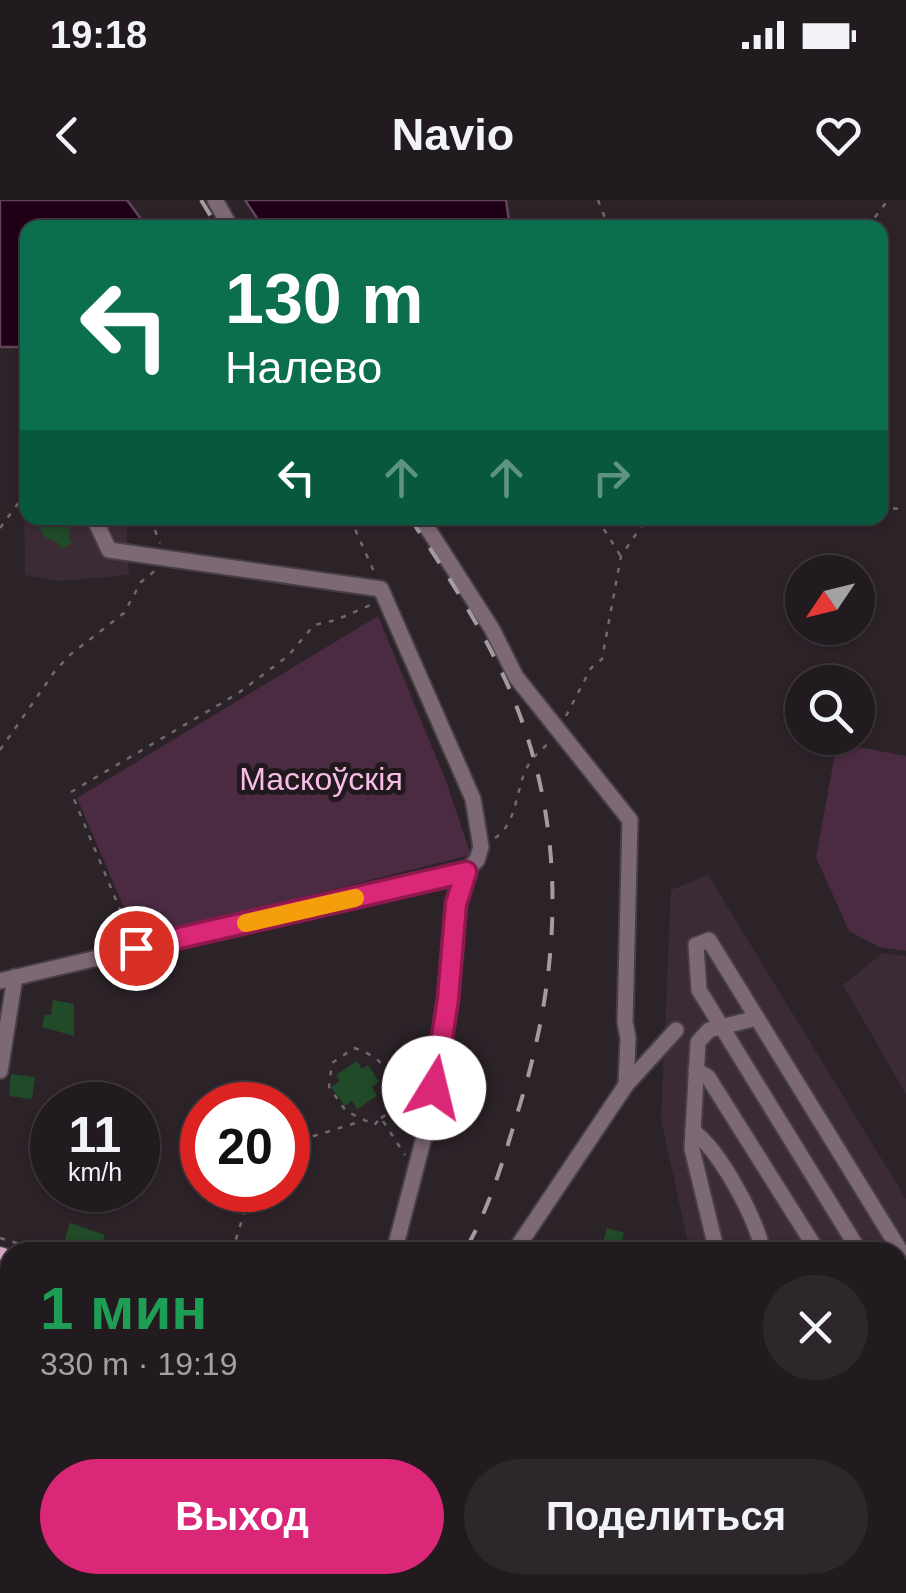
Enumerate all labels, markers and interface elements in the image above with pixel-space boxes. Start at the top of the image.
text: 19:18 [50,14,147,56]
icon: back [40,108,95,163]
icon: heart [811,108,866,163]
text: Navio [392,109,514,160]
icon: left [60,260,190,390]
text: 130 m [225,260,423,338]
text: Налево [225,342,382,393]
icon: left [269,450,324,505]
icon: ahead [374,450,429,505]
icon: ahead [479,450,534,505]
icon: right [584,450,639,505]
north arrow [785,555,875,645]
map controls [785,555,875,755]
button: search [785,665,875,755]
park label: Маскоўскія [239,761,403,797]
pin [94,906,179,991]
icon: arrive [109,921,164,976]
position arrow [382,1036,486,1140]
speed limit sign: 20 [180,1082,310,1212]
text: 11 [69,1107,121,1163]
text: km/h [68,1158,122,1186]
text: 1 мин [40,1275,208,1342]
button: close [763,1275,868,1380]
text: 330 m · 19:19 [40,1346,237,1382]
button: Выход [40,1459,444,1574]
button: Поделиться [464,1459,868,1574]

